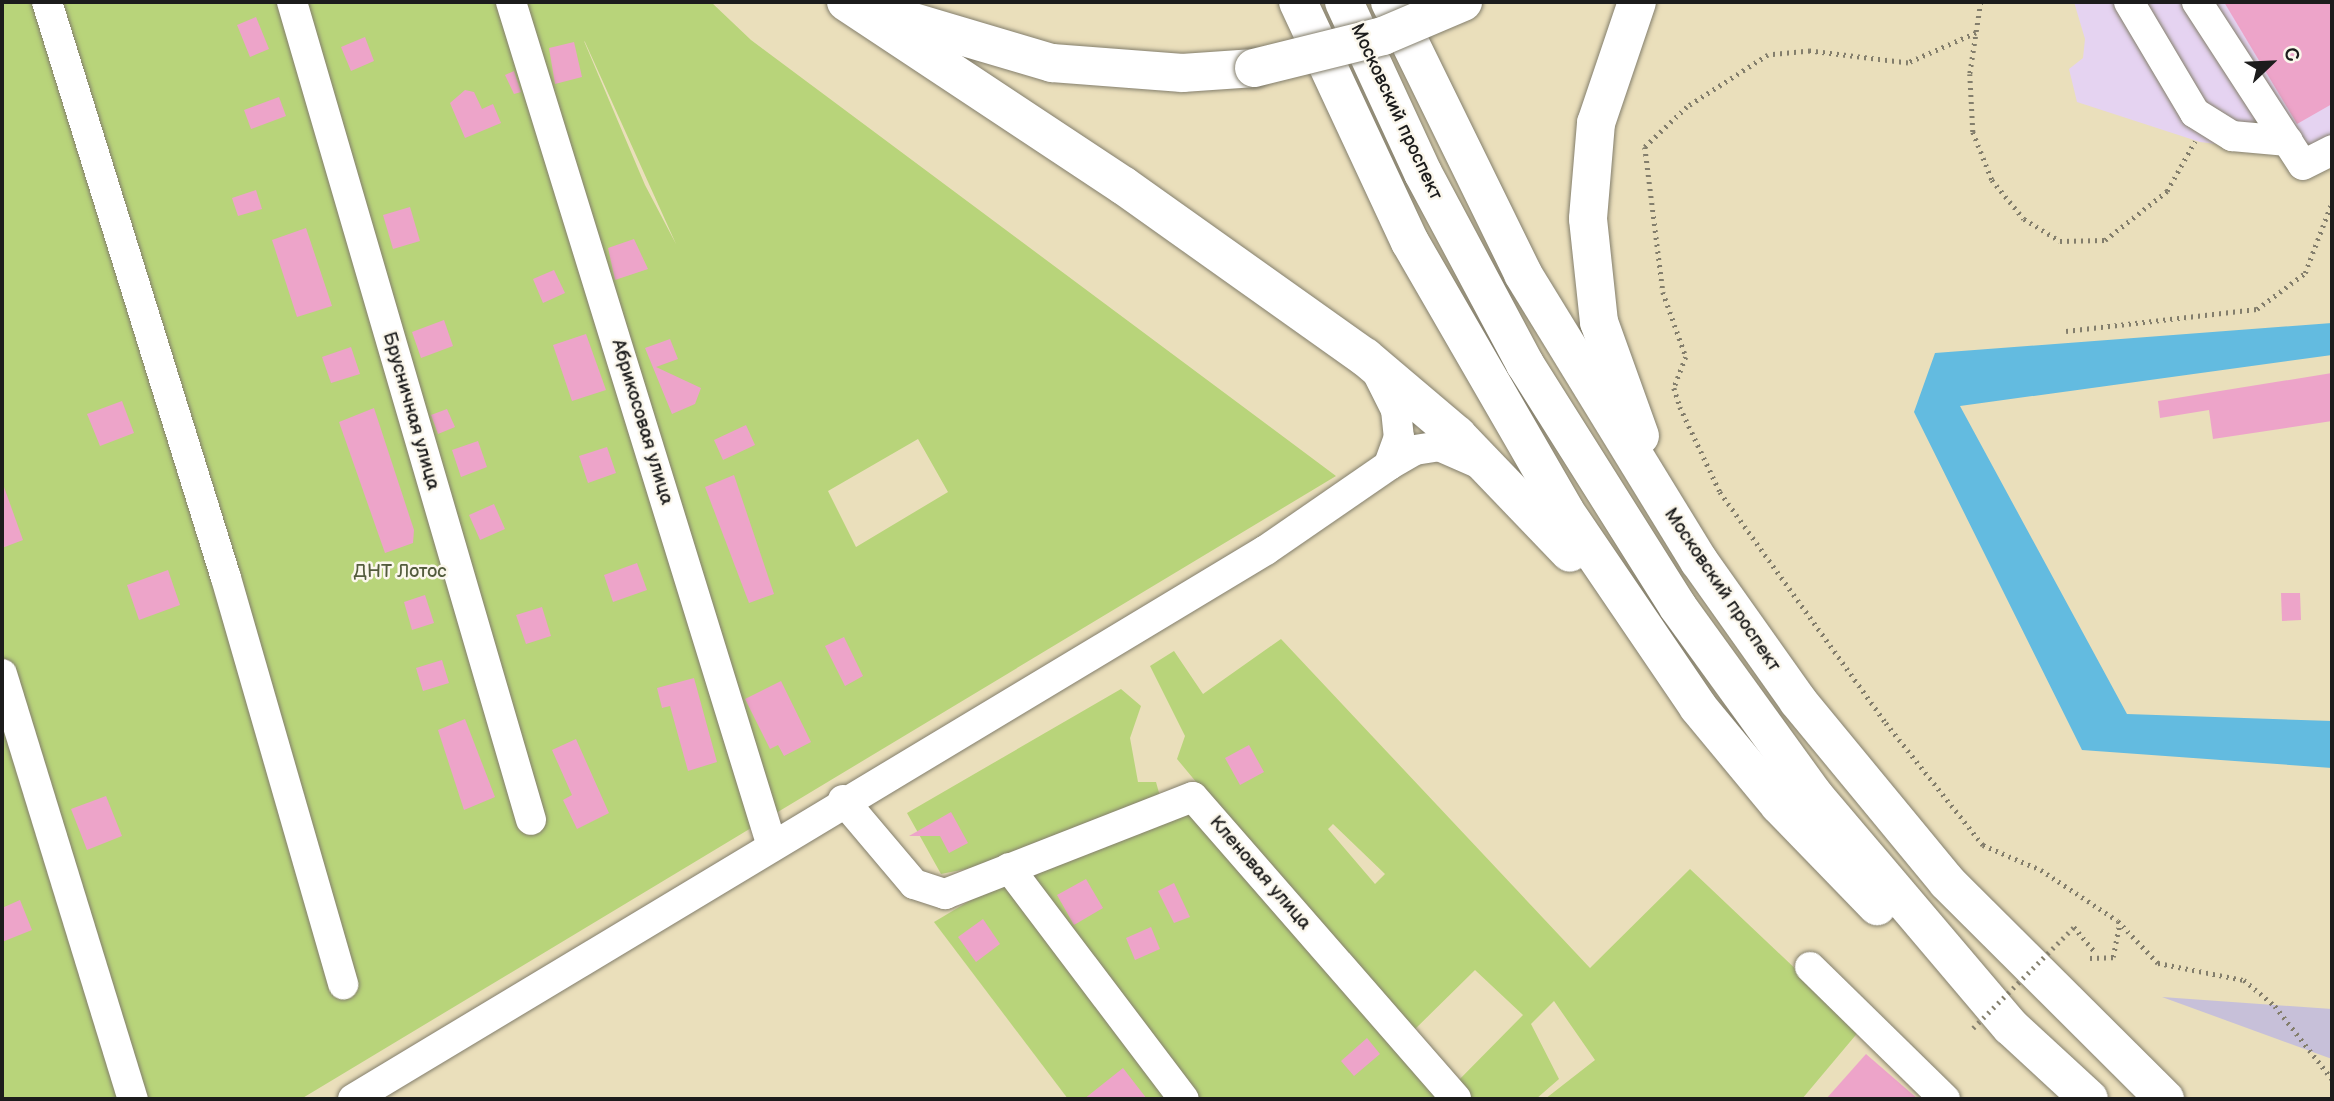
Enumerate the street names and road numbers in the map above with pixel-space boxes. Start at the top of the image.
street label: Московский проспект [1345,20,1447,204]
street label: Брусничная улица [378,329,444,493]
street label: Абрикосовая улица [606,337,678,507]
street label: Московский проспект [1659,504,1785,676]
street label: Кленовая улица [1204,811,1316,935]

